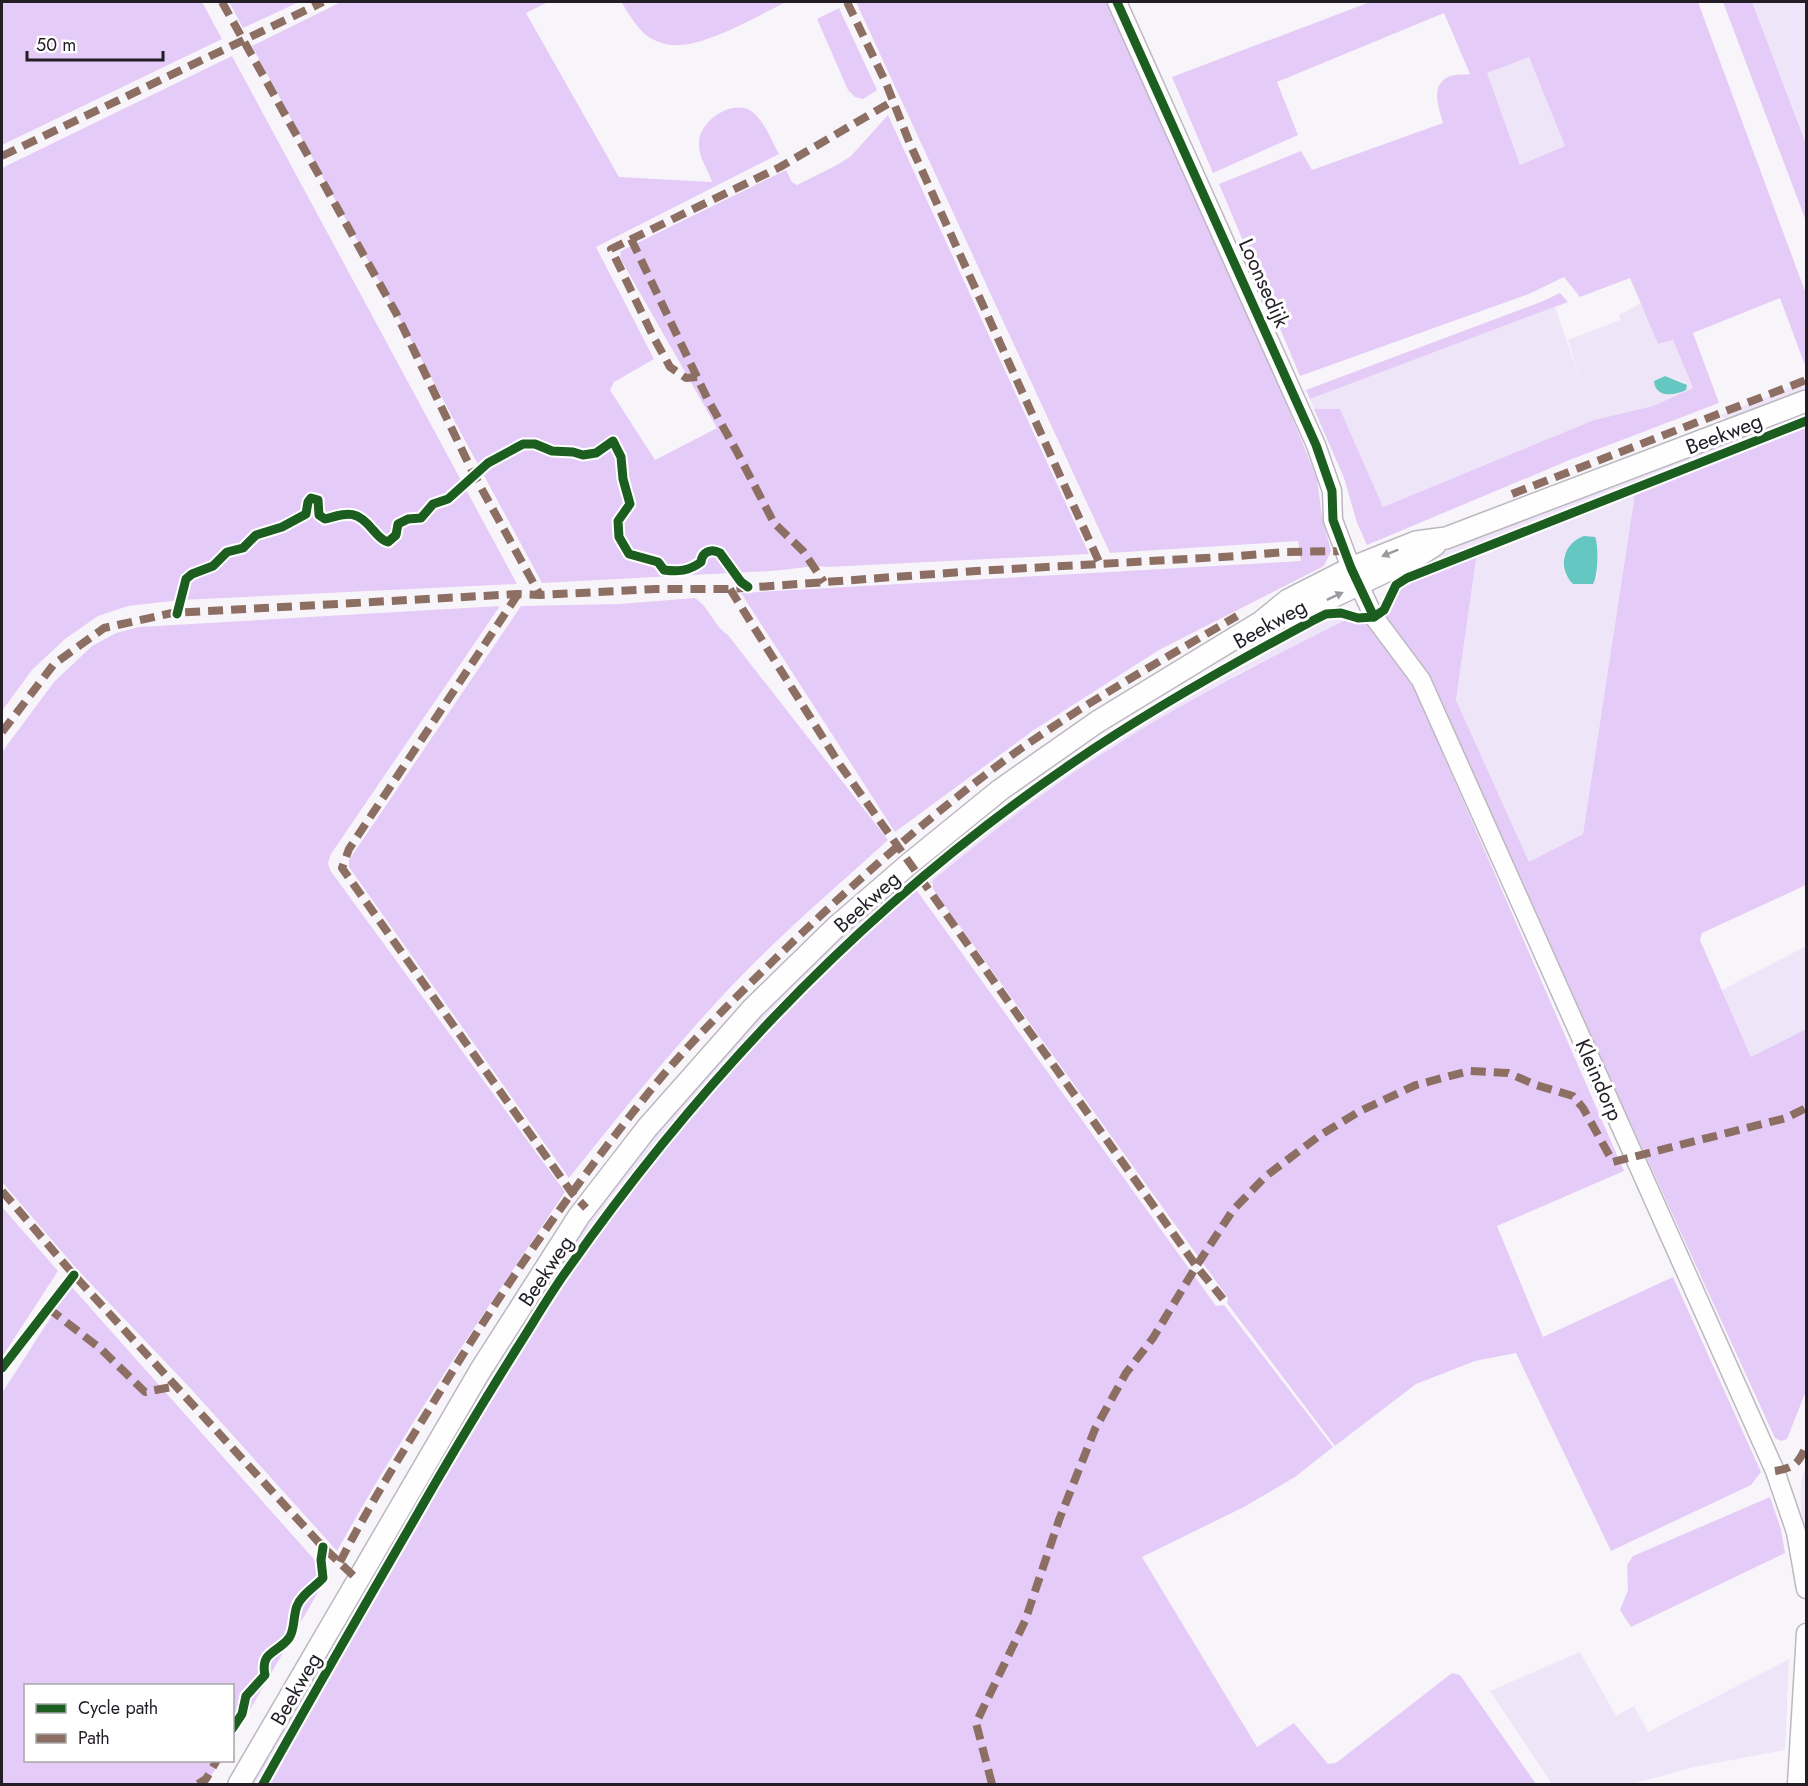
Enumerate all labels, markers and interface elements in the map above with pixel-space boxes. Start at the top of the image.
scale bar [27,24,164,62]
text: 50 m [36,32,76,58]
street label: Loonsedijk [1231,234,1297,333]
street label: Beekweg [1681,406,1767,462]
one-way arrow [1380,548,1398,558]
street label: Beekweg [1228,592,1312,656]
one-way arrow [1327,592,1344,601]
street label: Beekweg [827,864,907,940]
street label: Kleindorp [1568,1034,1630,1126]
street label: Beekweg [511,1230,581,1312]
street label: Beekweg [263,1647,329,1731]
legend [24,1684,234,1762]
text: Cycle path [78,1695,158,1721]
text: Path [78,1725,110,1751]

